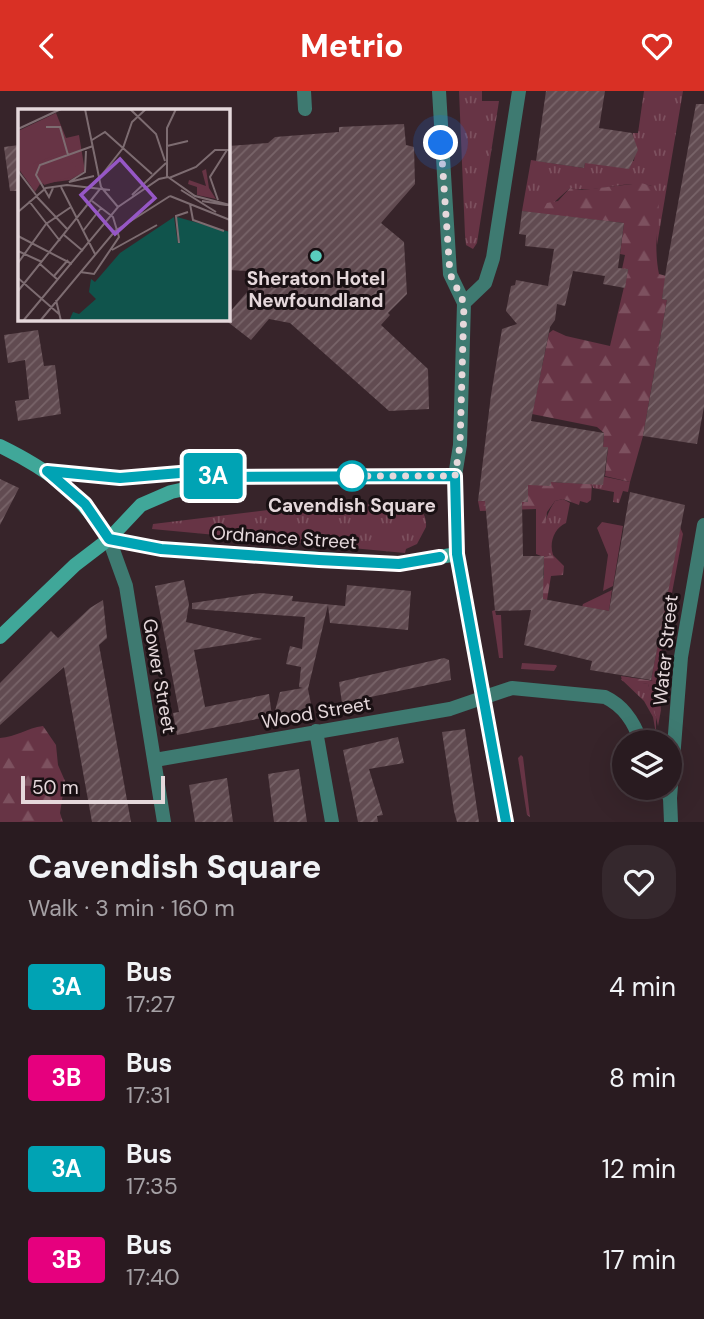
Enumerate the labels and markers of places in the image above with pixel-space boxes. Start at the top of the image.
marker: Sheraton Hotel Newfoundland [308,248,324,264]
place label: Sheraton Hotel Newfoundland [247,266,385,313]
marker: Cavendish Square [337,461,367,491]
place label: Cavendish Square [268,493,436,518]

